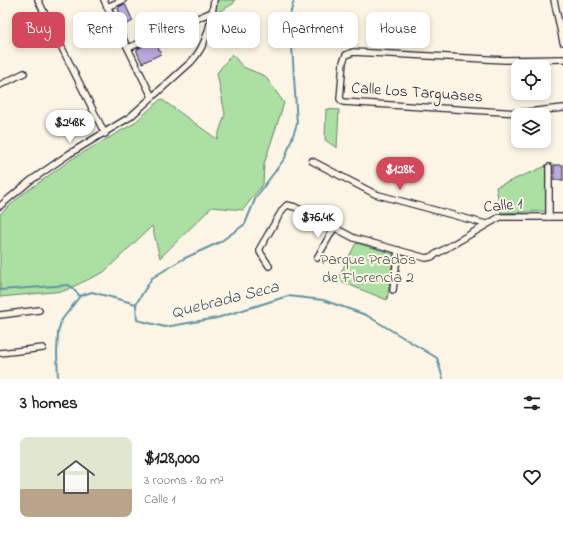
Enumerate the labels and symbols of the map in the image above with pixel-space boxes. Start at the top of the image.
street label: Calle Los Targuases [351,76,483,110]
pin: $248K [42,110,98,144]
pin: $128K [372,157,428,191]
street label: Calle 1 [482,192,524,220]
pin: $76.4K [285,205,351,239]
park label: Parque Prados de Florencia 2 [320,248,416,290]
water label: Quebrada Seca [169,274,282,325]

